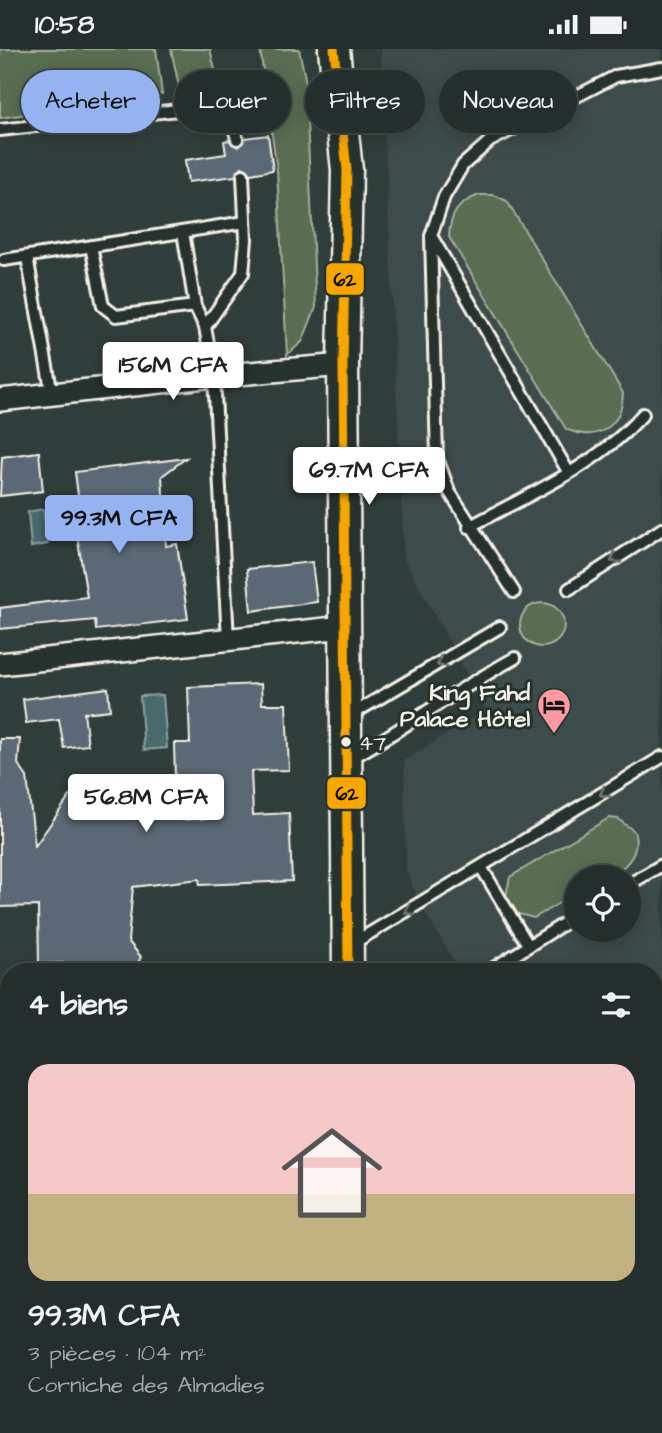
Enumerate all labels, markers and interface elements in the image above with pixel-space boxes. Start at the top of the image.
text: 10:58 [35,7,94,43]
chip: Acheter [21,70,160,133]
chip: Louer [174,70,291,133]
chip: Filtres [305,70,425,133]
chip: Nouveau [439,70,577,133]
line badge: 62 [325,262,365,296]
text: 62 [334,267,357,294]
pin: 156M CFA [101,343,245,402]
text: 156M CFA [119,349,227,381]
pin: 69.7M CFA [289,447,449,507]
text: 69.7M CFA [309,454,429,486]
pin: 99.3M CFA [39,496,199,555]
text: 99.3M CFA [61,502,177,534]
one-way arrow [610,550,623,563]
one-way arrow [436,655,449,668]
place label: King Fahd Palace Hôtel [400,677,530,735]
hotel icon: King Fahd Palace Hôtel [535,686,573,735]
place label: 47 [359,729,386,758]
marker: 47 [339,735,353,749]
pin: 56.8M CFA [66,775,226,834]
line badge: 62 [326,776,367,810]
text: 56.8M CFA [84,781,208,813]
text: 62 [336,781,359,808]
one-way arrow [598,784,611,797]
map controls [564,865,641,942]
button: locate [564,865,641,942]
one-way arrow [404,902,417,915]
text: 4 biens [28,984,128,1026]
icon: filters [597,986,635,1024]
icon: home [269,1110,395,1236]
text: 99.3M CFA [28,1295,180,1337]
text: 3 pièces · 104 m² [28,1337,207,1369]
text: Corniche des Almadies [28,1369,265,1401]

